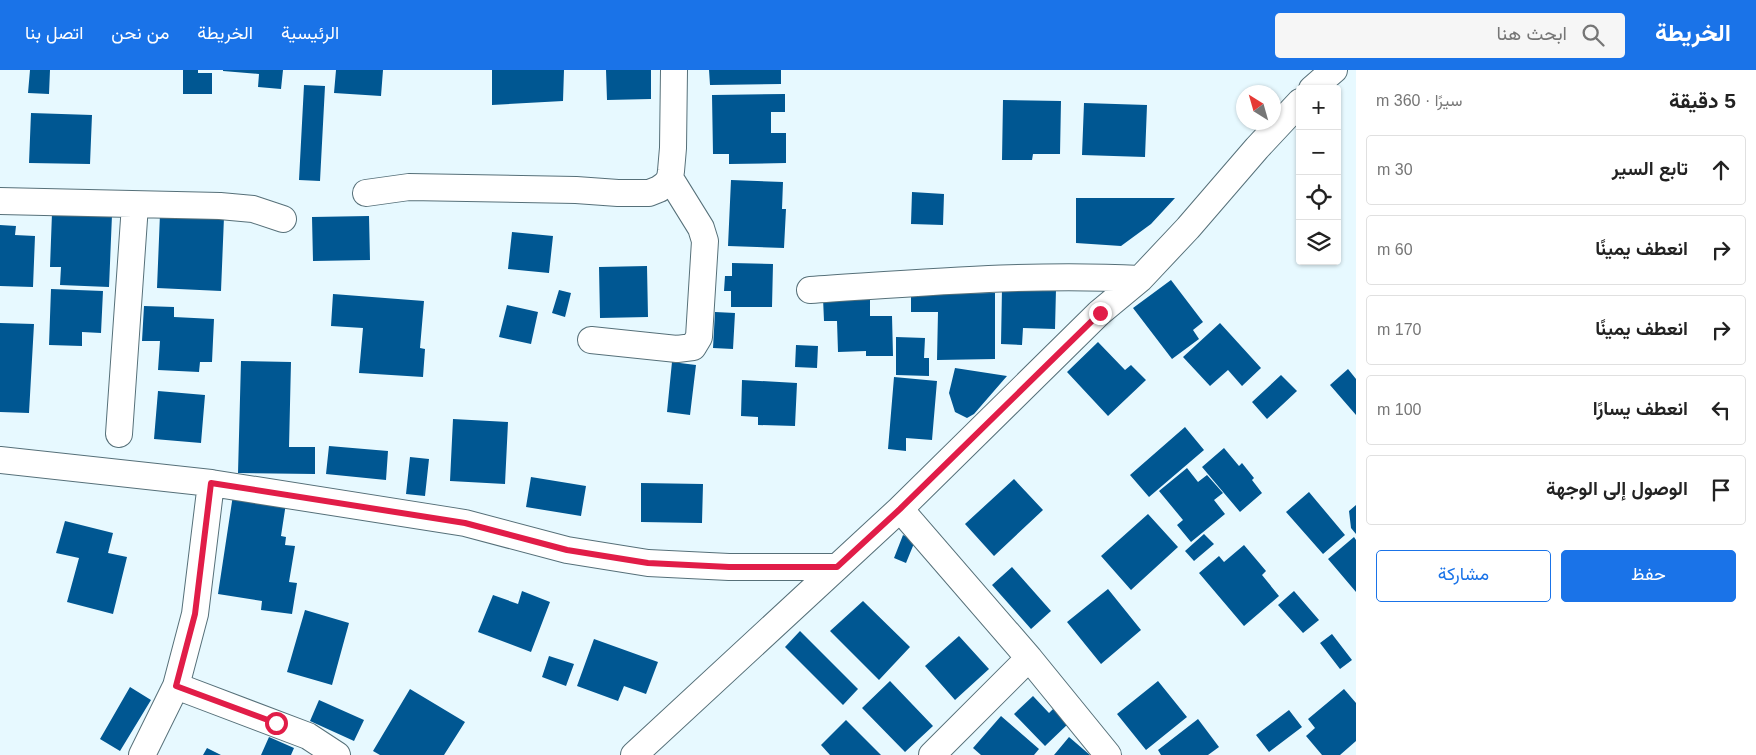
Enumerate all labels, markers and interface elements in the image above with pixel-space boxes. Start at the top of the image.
search box [1275,13,1625,58]
text: الخريطة [1655,19,1731,46]
icon: search [1579,21,1607,49]
text: اتصل بنا [25,23,83,43]
text: من نحن [111,23,169,43]
text: الخريطة [197,23,253,43]
text: الرئيسية [281,23,339,43]
text: ابحث هنا [1497,23,1567,44]
north arrow [1236,85,1281,130]
map controls [1296,85,1341,265]
button: + [1296,85,1341,130]
text: 5 دقيقة [1669,89,1736,112]
text: سيرًا · 360 m [1376,92,1462,109]
button: − [1296,130,1341,175]
icon: ahead [1707,156,1735,184]
text: تابع السير [1612,158,1688,179]
text: 30 m [1377,161,1413,178]
button: locate [1296,175,1341,220]
button: layers [1296,220,1341,265]
icon: right [1707,236,1735,264]
text: انعطف يمينًا [1595,238,1688,259]
text: 60 m [1377,241,1413,258]
route end [1089,302,1112,325]
icon: right [1707,316,1735,344]
text: انعطف يمينًا [1595,318,1688,339]
text: 170 m [1377,321,1421,338]
icon: left [1707,396,1735,424]
text: انعطف يسارًا [1593,398,1688,419]
text: 100 m [1377,401,1421,418]
icon: arrive [1707,476,1735,504]
text: الوصول إلى الوجهة [1546,478,1688,499]
button: مشاركة [1376,550,1551,602]
button: حفظ [1561,550,1736,602]
route start [265,712,288,735]

